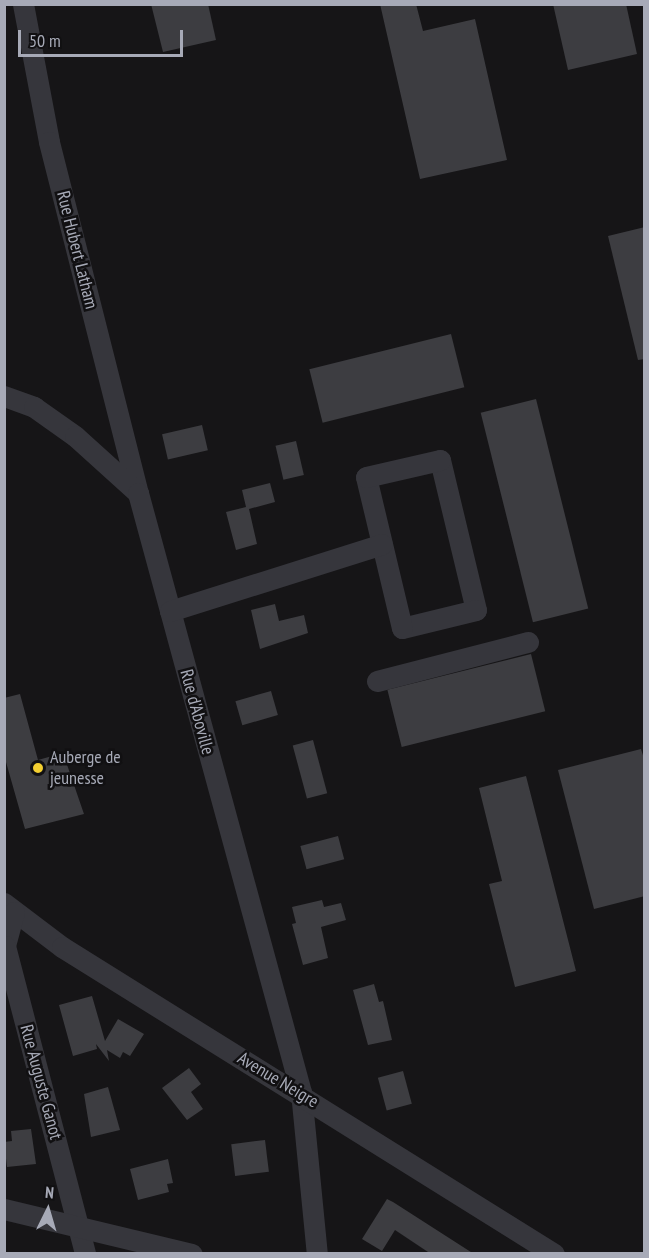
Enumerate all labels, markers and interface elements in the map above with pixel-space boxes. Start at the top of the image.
scale bar [21,18,186,56]
text: 50 m [29,29,61,52]
street label: Rue Hubert Latham [52,189,102,311]
street label: Rue d'Aboville [175,667,219,757]
place label: Auberge de jeunesse [50,747,121,789]
marker: Auberge de jeunesse [31,761,45,775]
street label: Rue Auguste Ganot [15,1022,67,1142]
street label: Avenue Neigre [234,1047,322,1113]
north arrow [18,1180,78,1240]
text: N [44,1182,55,1202]

